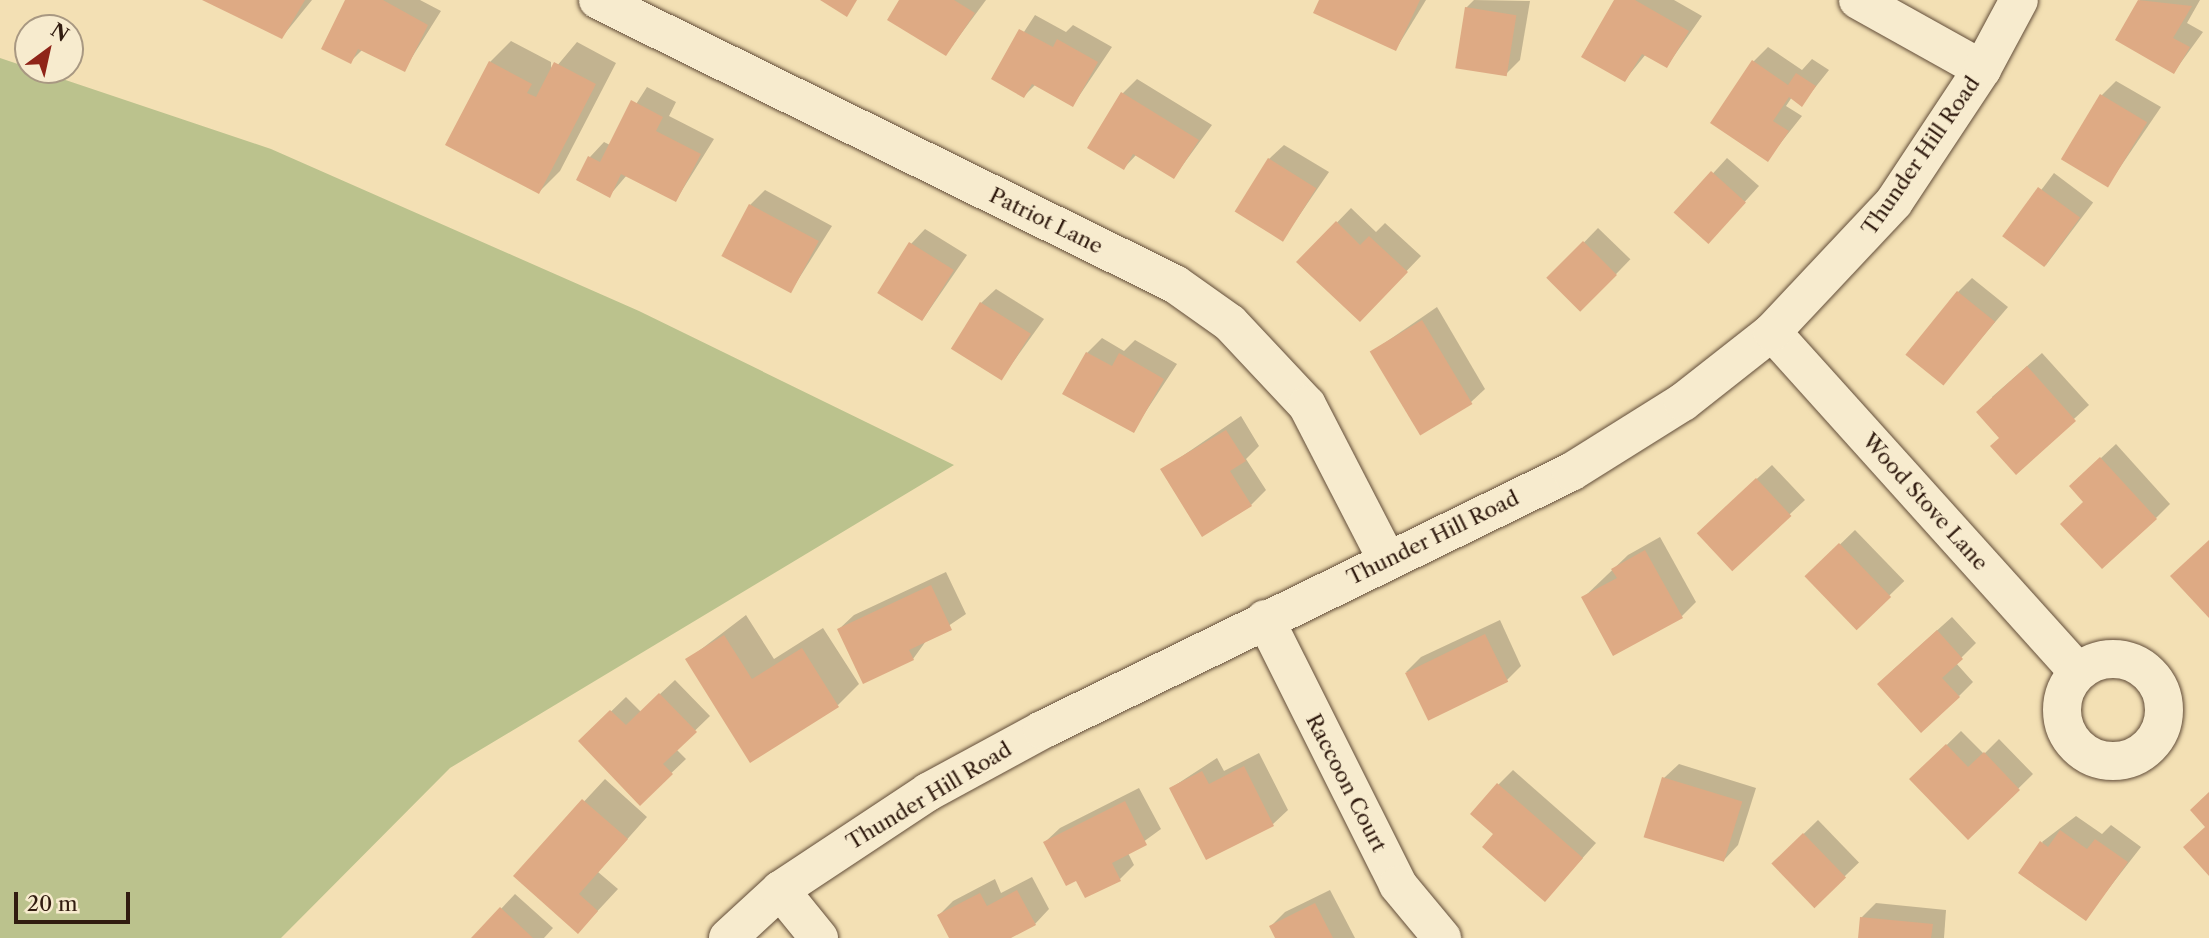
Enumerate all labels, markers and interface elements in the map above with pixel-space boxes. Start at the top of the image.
north arrow [14,14,84,84]
text: N [46,18,73,47]
street label: Thunder Hill Road [1857,72,1985,240]
street label: Patriot Lane [985,183,1107,259]
street label: Wood Stove Lane [1857,428,1993,576]
street label: Thunder Hill Road [1343,485,1523,591]
street label: Raccoon Court [1300,710,1392,856]
street label: Thunder Hill Road [842,737,1016,855]
scale bar [18,878,133,922]
text: 20 m [27,891,78,916]

